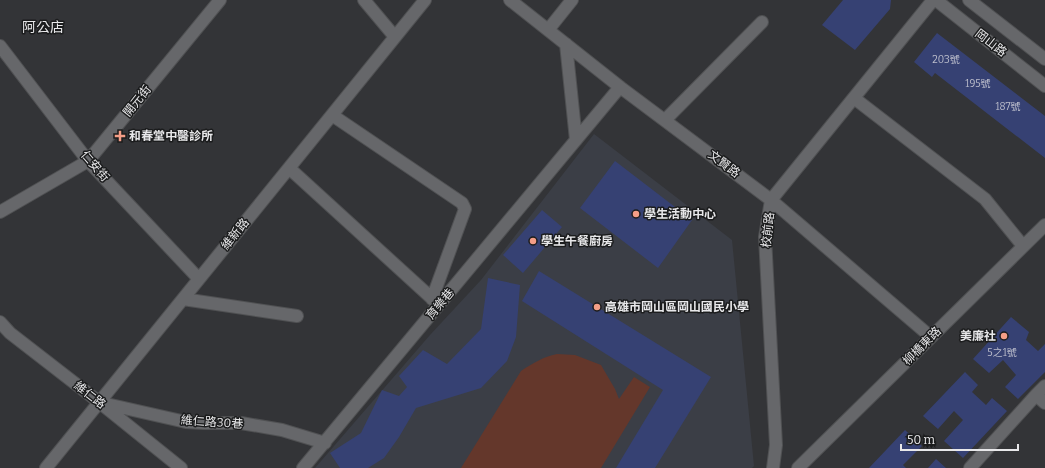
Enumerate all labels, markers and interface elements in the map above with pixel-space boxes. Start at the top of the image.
district label: 阿公店 [22,19,64,36]
street label: 岡山路 [973,26,1009,60]
house number: 203號 [932,54,960,66]
house number: 195號 [965,78,991,90]
street label: 開元街 [120,83,154,119]
house number: 187號 [995,101,1021,113]
place label: 和春堂中醫診所 [129,129,213,143]
marker: 和春堂中醫診所 [114,130,126,142]
street label: 仁安街 [78,148,112,184]
street label: 文賢路 [705,148,743,180]
place label: 學生活動中心 [644,207,716,221]
marker: 學生活動中心 [631,209,641,219]
street label: 校前路 [759,211,777,249]
street label: 維新路 [218,216,252,252]
place label: 學生午餐廚房 [541,234,613,248]
marker: 學生午餐廚房 [528,236,538,246]
street label: 育樂巷 [423,286,457,322]
place label: 高雄市岡山區岡山國民小學 [605,300,749,314]
marker: 高雄市岡山區岡山國民小學 [592,302,602,312]
street label: 柳橋東路 [900,324,944,368]
place label: 美廉社 [960,329,996,343]
marker: 美廉社 [999,331,1009,341]
house number: 5之1號 [987,347,1017,359]
street label: 維仁路 [72,378,108,412]
street label: 維仁路30巷 [180,413,244,431]
scale bar [901,426,1018,452]
text: 50 m [907,433,936,447]

